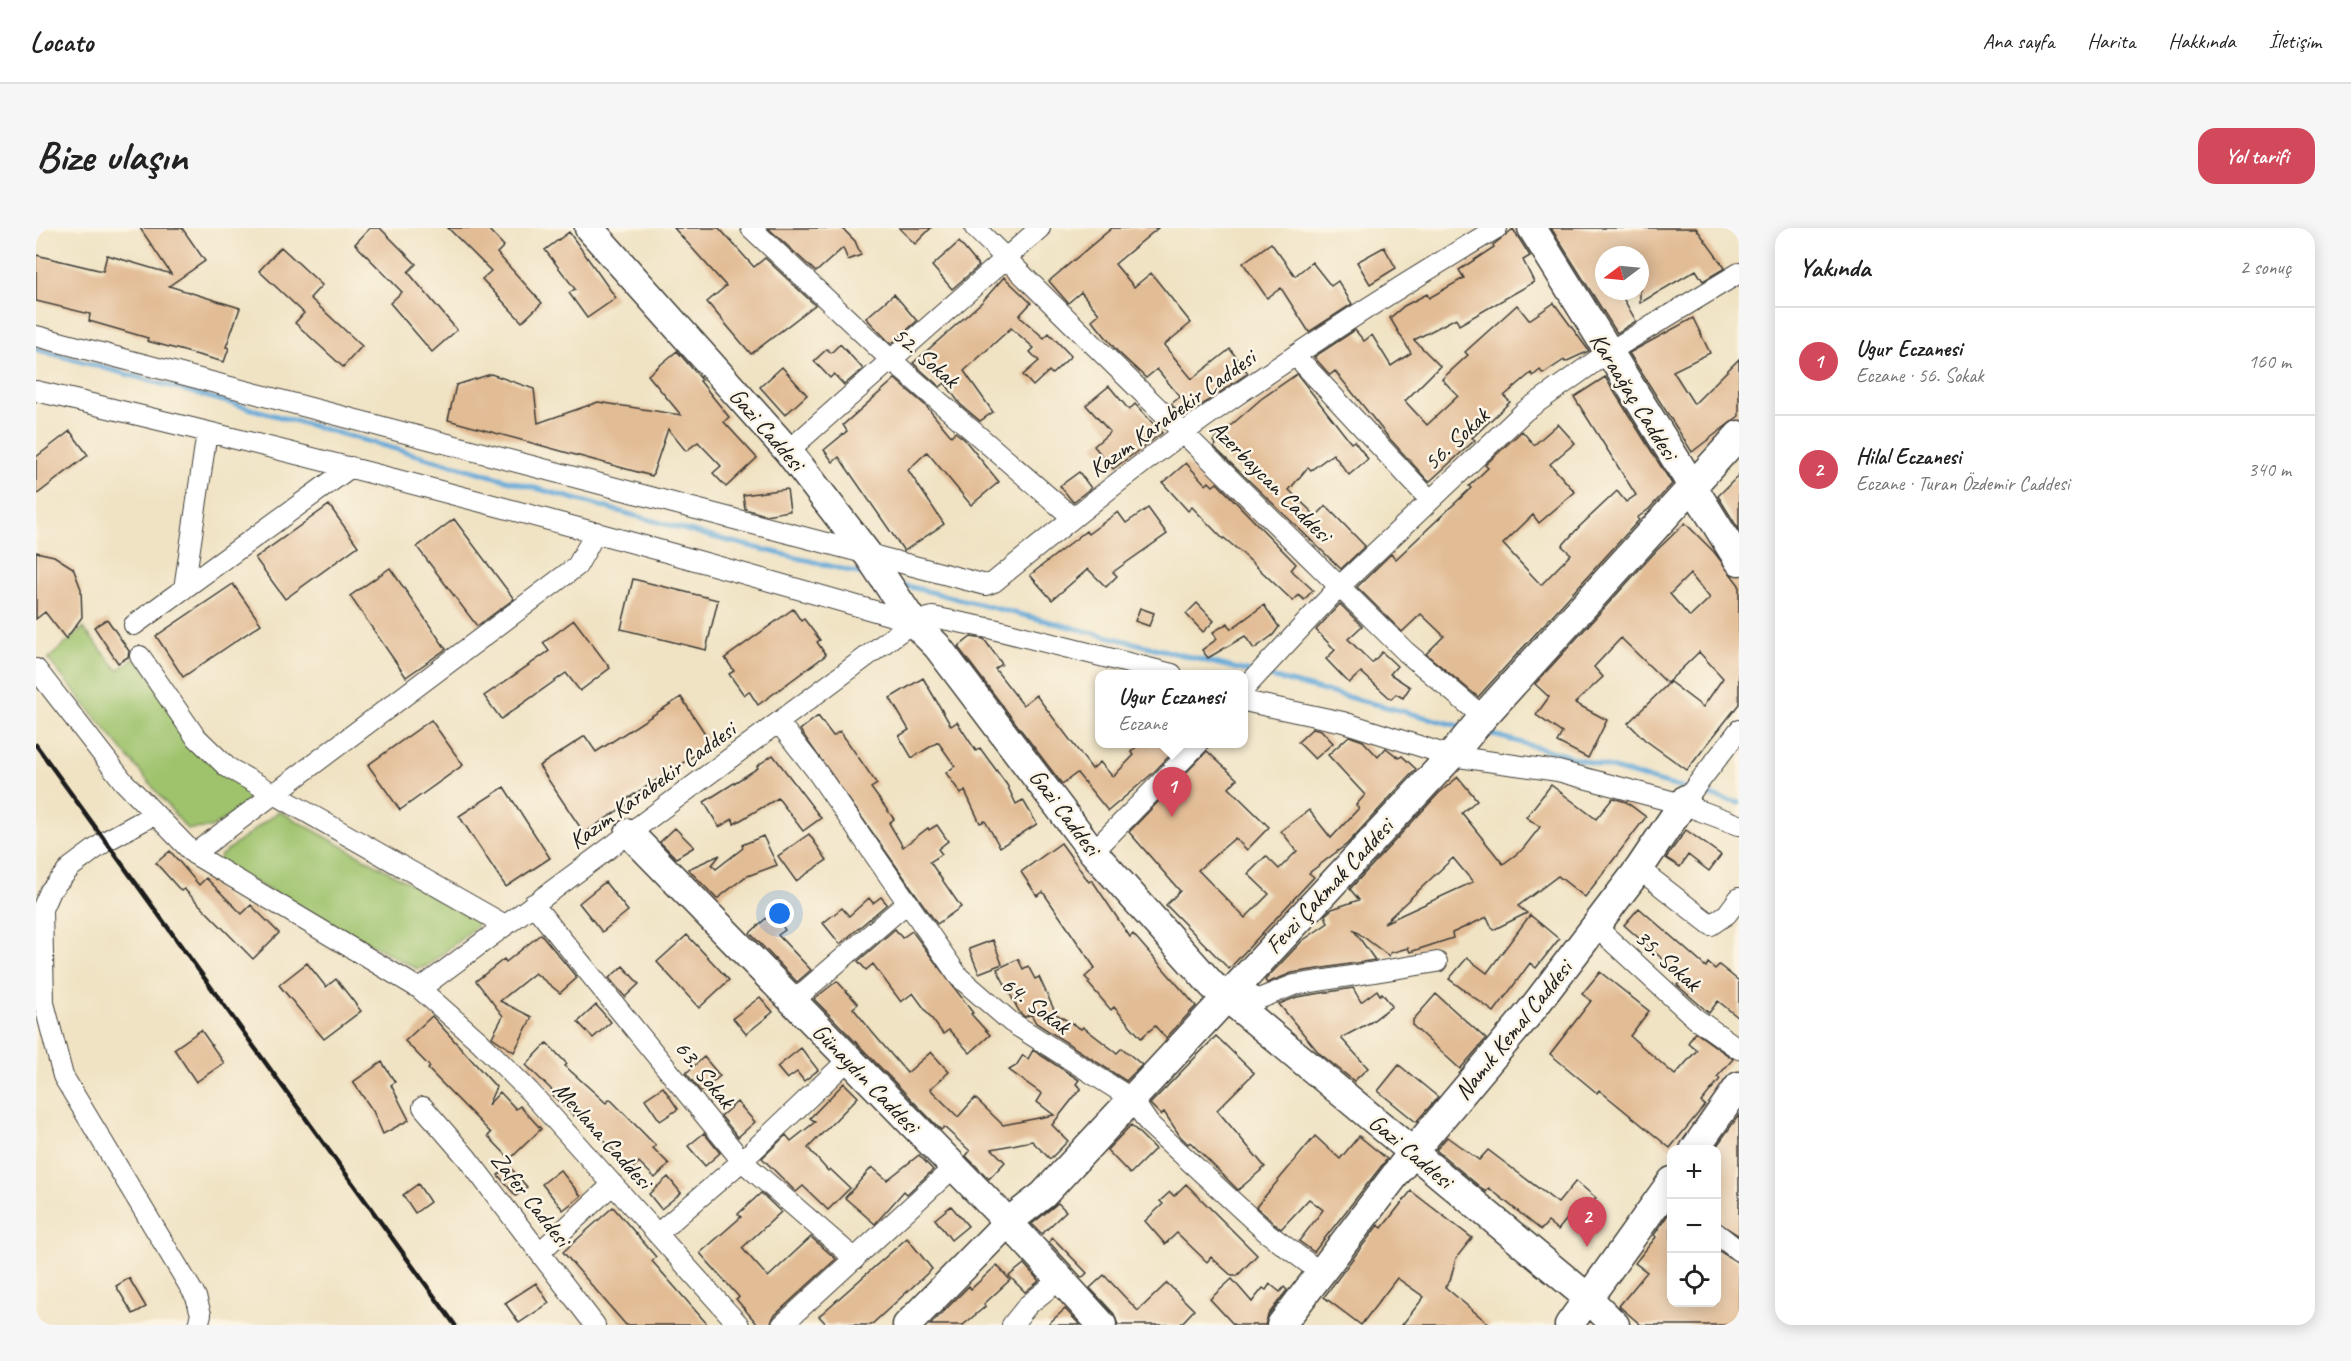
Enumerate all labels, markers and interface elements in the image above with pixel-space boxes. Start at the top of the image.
text: Locato [30,24,93,59]
text: Ana sayfa [1983,28,2054,54]
text: Harita [2087,28,2135,54]
text: Hakkında [2168,28,2236,54]
text: İletişim [2269,28,2321,54]
button: Yol tarifi [2198,128,2315,184]
text: Bize ulaşın [36,130,187,183]
north arrow [1595,246,1649,300]
text: Yakında [1799,251,1870,284]
text: 2 sonuç [2240,255,2291,280]
street label: 52. Sokak [886,320,967,396]
street label: Karaağaç Caddesi [1583,327,1687,468]
text: Ugur Eczanesi [1856,335,1962,363]
street label: Kazım Karabekir Caddesi [1083,341,1263,484]
text: 1 [1814,349,1823,374]
text: 160 m [2248,349,2291,374]
text: Eczane · 56. Sokak [1856,363,1984,388]
street label: Gazi Caddesi [723,381,813,479]
street label: 56. Sokak [1417,399,1497,477]
street label: Azerbaycan Caddesi [1204,414,1341,551]
text: Hilal Eczanesi [1856,443,1961,471]
text: 2 [1814,457,1823,482]
text: 340 m [2248,457,2291,482]
text: Eczane · Turan Özdemir Caddesi [1856,471,2069,496]
popup [1095,670,1248,748]
text: Ugur Eczanesi [1118,683,1225,711]
text: Eczane [1118,711,1167,736]
street label: Kazım Karabekir Caddesi [563,713,743,856]
street label: Gazi Caddesi [1023,763,1109,863]
pin: 1 [1152,768,1192,817]
street label: Fevzi Çakmak Caddesi [1259,810,1401,960]
your location [765,899,794,928]
street label: 35. Sokak [1629,922,1709,999]
street label: Namık Kemal Caddesi [1448,952,1580,1106]
street label: 64. Sokak [995,969,1078,1042]
street label: Günaydın Caddesi [806,1017,928,1142]
street label: 63. Sokak [668,1034,743,1116]
street label: Mevlana Caddesi [547,1075,661,1198]
street label: Gazi Caddesi [1363,1107,1461,1196]
street label: Zafer Caddesi [485,1145,579,1255]
map controls [1667,1145,1721,1307]
button: + [1667,1145,1721,1199]
pin: 2 [1568,1198,1606,1247]
button: − [1667,1199,1721,1253]
button: locate [1667,1253,1721,1307]

